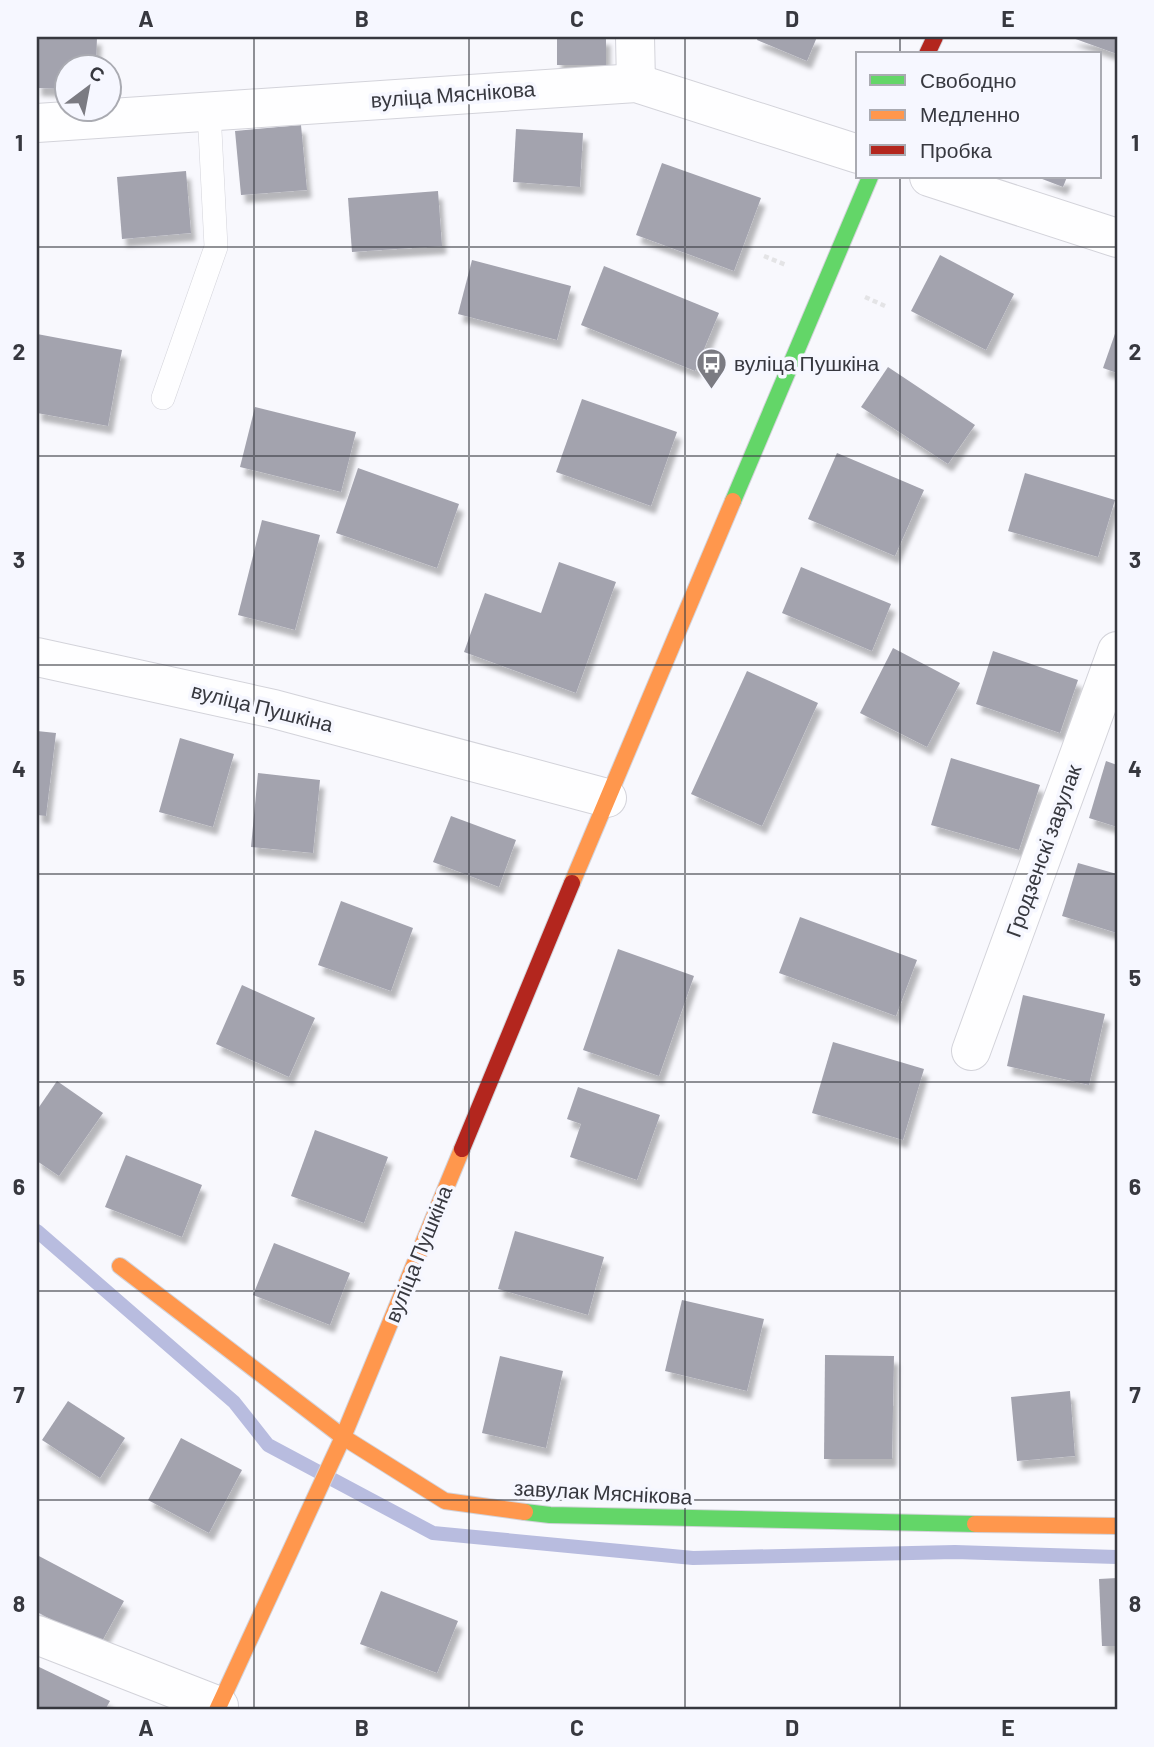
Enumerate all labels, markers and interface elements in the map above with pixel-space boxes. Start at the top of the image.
text: A [138,4,154,32]
text: B [355,4,369,32]
text: C [570,4,584,32]
text: D [785,4,799,32]
text: E [1001,4,1015,32]
north arrow [52,52,122,122]
legend [856,52,1102,178]
text: С [85,60,109,87]
text: Свободно [920,67,1017,92]
street label: вуліца Мяснікова [370,75,536,112]
text: Медленно [920,101,1020,126]
text: 1 [15,128,23,156]
text: 1 [1131,128,1139,156]
text: Пробка [920,137,992,162]
text: 2 [13,337,25,365]
text: 2 [1129,337,1141,365]
bus stop icon: вуліца Пушкіна [694,347,728,391]
place label: вуліца Пушкіна [734,350,879,375]
text: 3 [13,545,25,573]
text: 3 [1129,545,1141,573]
street label: вуліца Пушкіна [189,677,336,736]
text: 4 [12,754,26,782]
text: 4 [1128,754,1142,782]
street label: Гродзенскі завулак [1000,760,1086,940]
text: 5 [13,963,25,991]
text: 5 [1129,963,1141,991]
text: 6 [13,1172,25,1200]
text: 6 [1129,1172,1141,1200]
street label: вуліца Пушкіна [379,1181,457,1325]
text: 7 [13,1380,25,1408]
text: 7 [1129,1380,1141,1408]
street label: завулак Мяснікова [513,1474,693,1509]
text: 8 [13,1589,25,1617]
text: 8 [1129,1589,1141,1617]
text: A [138,1713,154,1741]
text: B [355,1713,369,1741]
text: C [570,1713,584,1741]
text: D [785,1713,799,1741]
text: E [1001,1713,1015,1741]

